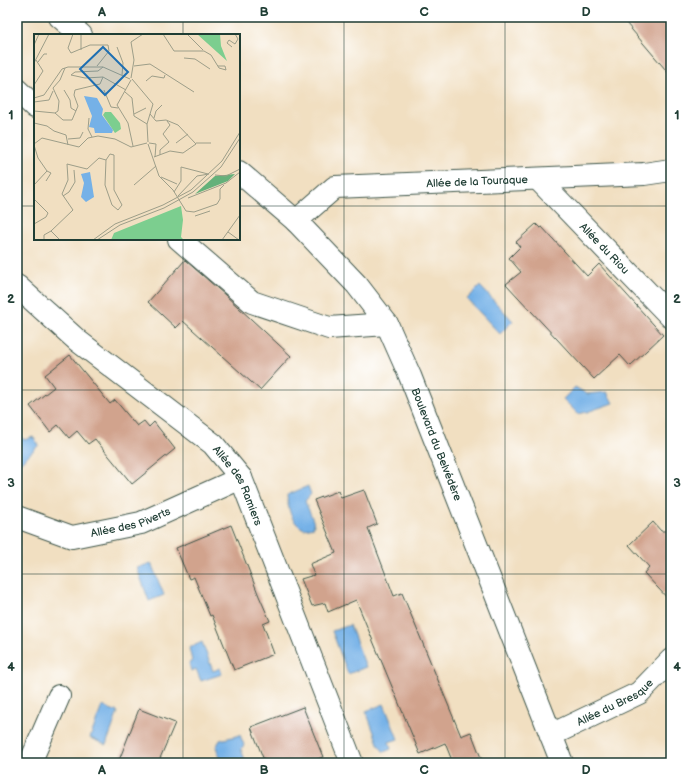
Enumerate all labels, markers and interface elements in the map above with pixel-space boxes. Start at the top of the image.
text: A [97,4,106,20]
text: B [259,4,269,20]
text: C [419,4,429,20]
text: D [581,4,591,20]
inset map [34,34,240,240]
text: 1 [8,107,14,123]
text: 1 [674,107,680,123]
street label: Allée de la Touraque [426,172,529,190]
street label: Allée du Riou [577,220,632,276]
text: 2 [7,291,15,307]
text: 2 [673,291,681,307]
street label: Boulevard du Belvédère [409,386,465,503]
street label: Allée des Ramiers [210,443,266,528]
text: 3 [7,475,15,491]
text: 3 [673,475,681,491]
street label: Allée des Piverts [89,504,173,540]
text: 4 [7,659,15,675]
text: 4 [673,659,681,675]
street label: Allée du Bresque [575,676,656,728]
text: A [97,762,106,778]
text: B [259,762,269,778]
text: C [419,762,429,778]
text: D [581,762,591,778]

